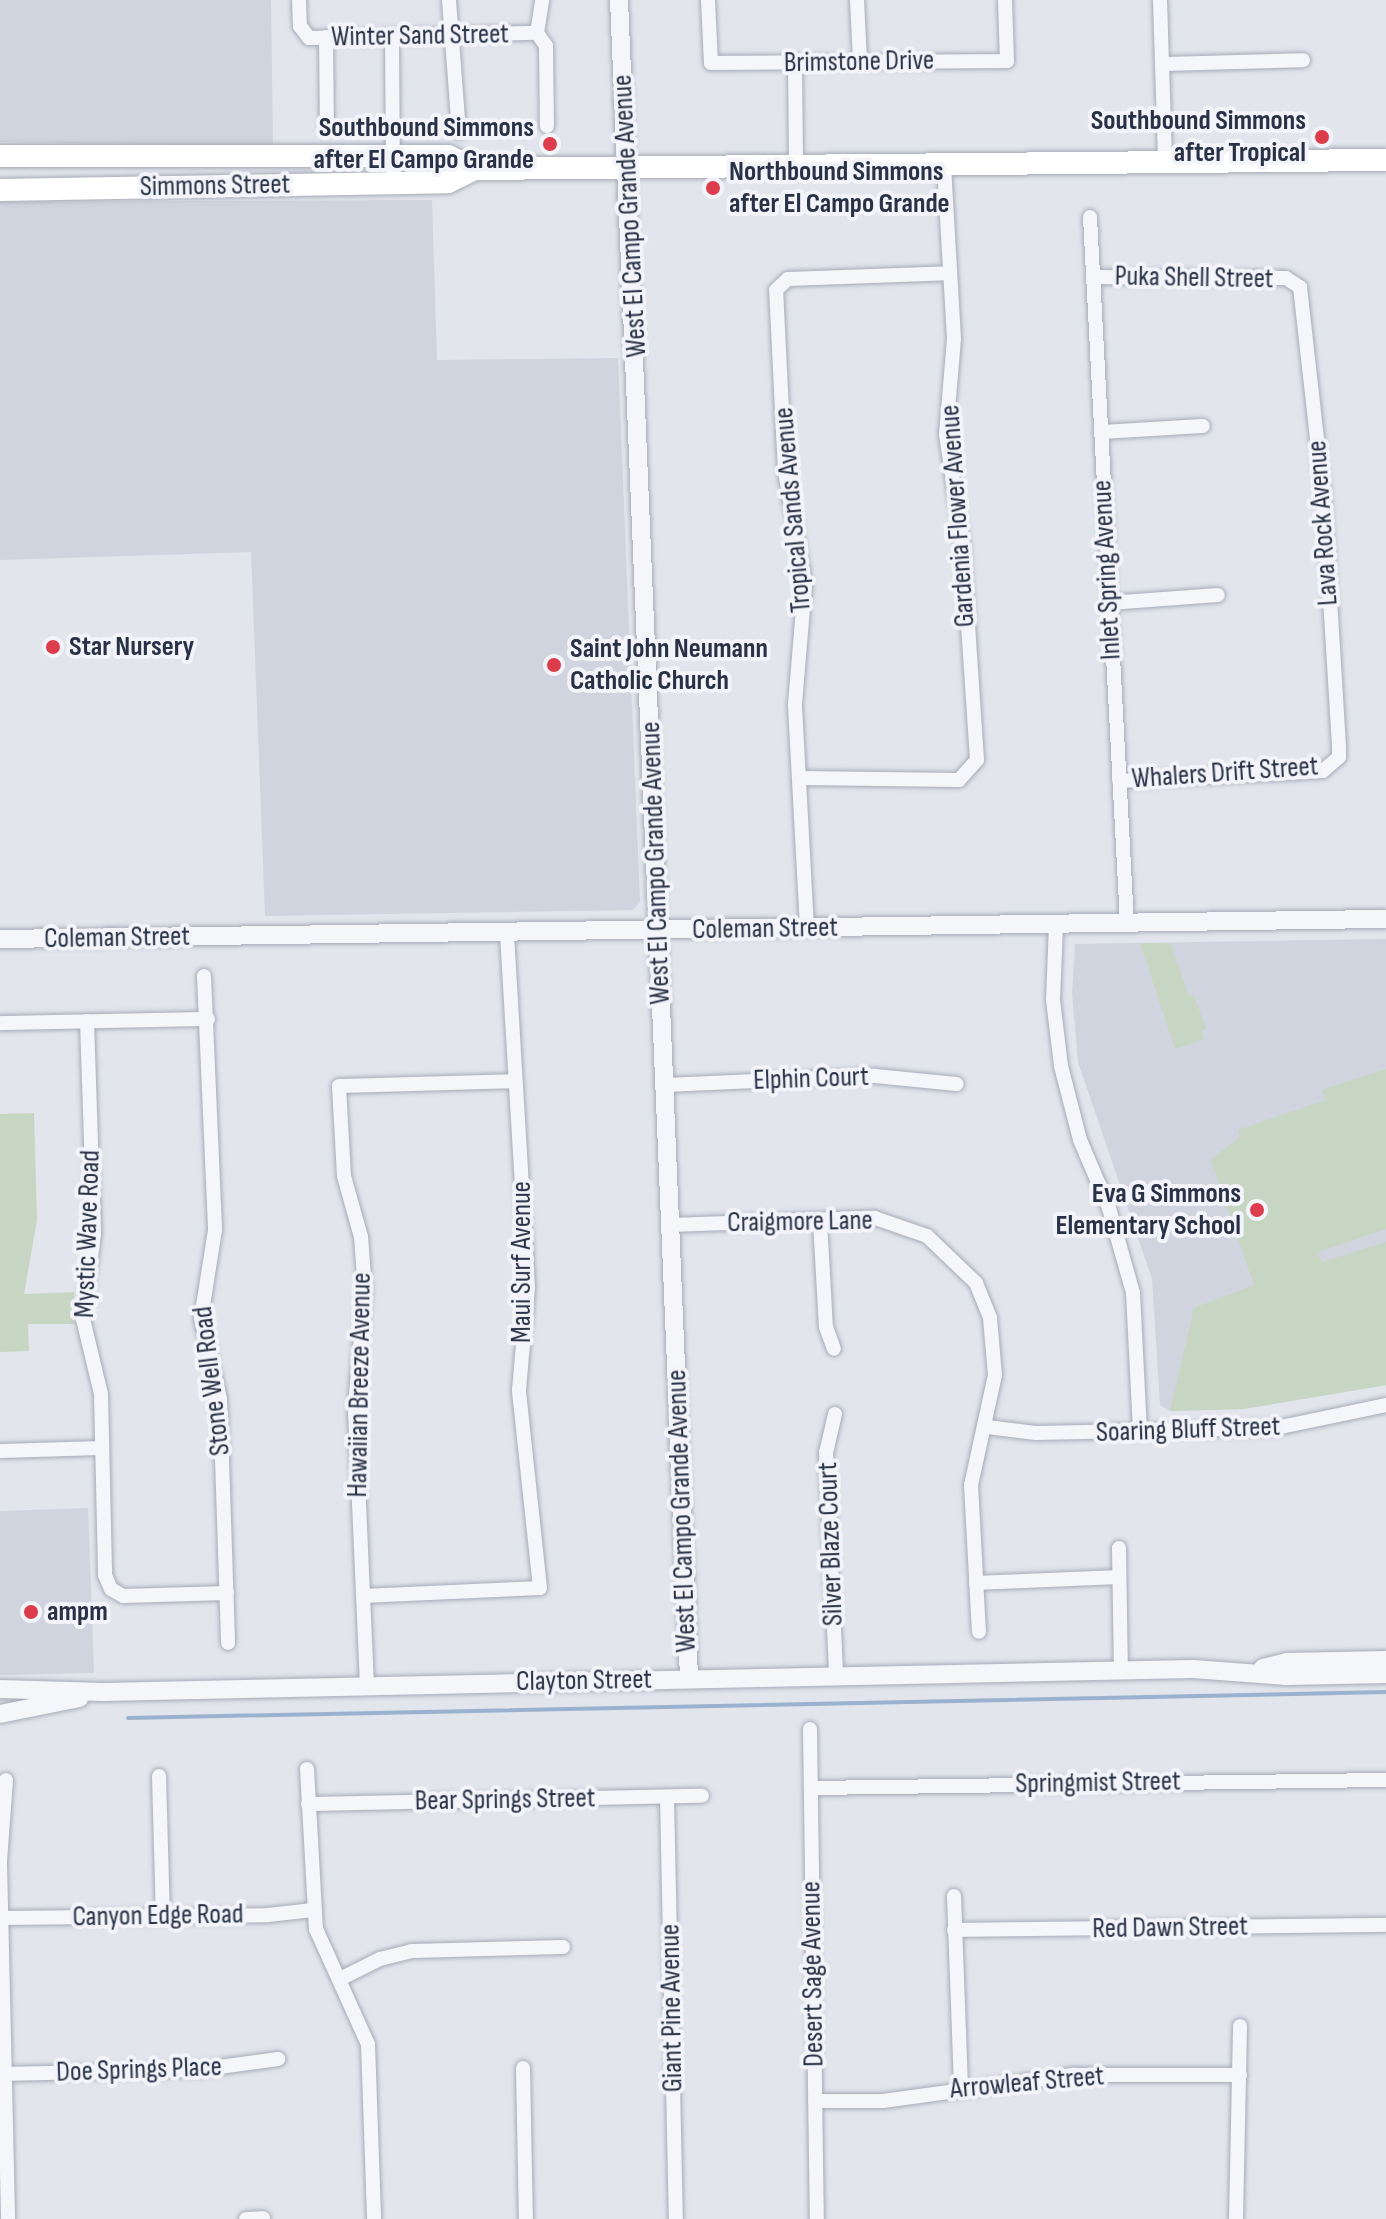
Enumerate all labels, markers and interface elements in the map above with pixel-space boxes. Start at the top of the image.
street label: Winter Sand Street [331,18,509,54]
street label: Brimstone Drive [784,44,934,80]
street label: West El Campo Grande Avenue [606,74,654,358]
place label: Southbound Simmons after Tropical [1091,104,1306,170]
place label: Southbound Simmons after El Campo Grande [313,111,534,177]
marker: Southbound Simmons after Tropical [1313,128,1331,146]
marker: Southbound Simmons after El Campo Grande [541,135,559,153]
place label: Northbound Simmons after El Campo Grande [729,155,950,221]
street label: Simmons Street [140,168,290,204]
marker: Northbound Simmons after El Campo Grande [704,179,722,197]
street label: Puka Shell Street [1114,260,1274,296]
street label: Gardenia Flower Avenue [933,404,983,628]
street label: Tropical Sands Avenue [767,406,819,614]
street label: Lava Rock Avenue [1300,439,1346,607]
street label: Inlet Spring Avenue [1086,479,1128,661]
place label: Star Nursery [69,630,194,664]
place label: Saint John Neumann Catholic Church [570,632,768,698]
marker: Star Nursery [44,638,62,656]
marker: Saint John Neumann Catholic Church [545,656,563,674]
street label: West El Campo Grande Avenue [634,721,678,1005]
street label: Whalers Drift Street [1131,750,1319,796]
street label: Coleman Street [692,911,838,947]
street label: Coleman Street [44,920,190,956]
street label: Elphin Court [753,1060,869,1098]
street label: Mystic Wave Road [68,1150,108,1318]
place label: Eva G Simmons Elementary School [1055,1177,1241,1243]
street label: Maui Surf Avenue [505,1181,539,1343]
marker: Eva G Simmons Elementary School [1248,1201,1266,1219]
street label: Craigmore Lane [727,1204,873,1240]
street label: Hawaiian Breeze Avenue [341,1272,379,1498]
street label: Stone Well Road [186,1304,238,1458]
street label: West El Campo Grande Avenue [660,1369,704,1653]
street label: Soaring Bluff Street [1095,1410,1281,1450]
street label: Silver Blaze Court [811,1461,851,1627]
place label: ampm [47,1595,108,1629]
marker: ampm [22,1603,40,1621]
street label: Clayton Street [516,1663,652,1699]
street label: Springmist Street [1015,1765,1181,1801]
street label: Bear Springs Street [414,1782,596,1818]
street label: Desert Sage Avenue [795,1881,831,2067]
street label: Canyon Edge Road [72,1898,244,1934]
street label: Red Dawn Street [1092,1910,1248,1946]
street label: Giant Pine Avenue [654,1924,690,2092]
street label: Doe Springs Place [56,2050,222,2090]
street label: Arrowleaf Street [949,2060,1105,2106]

